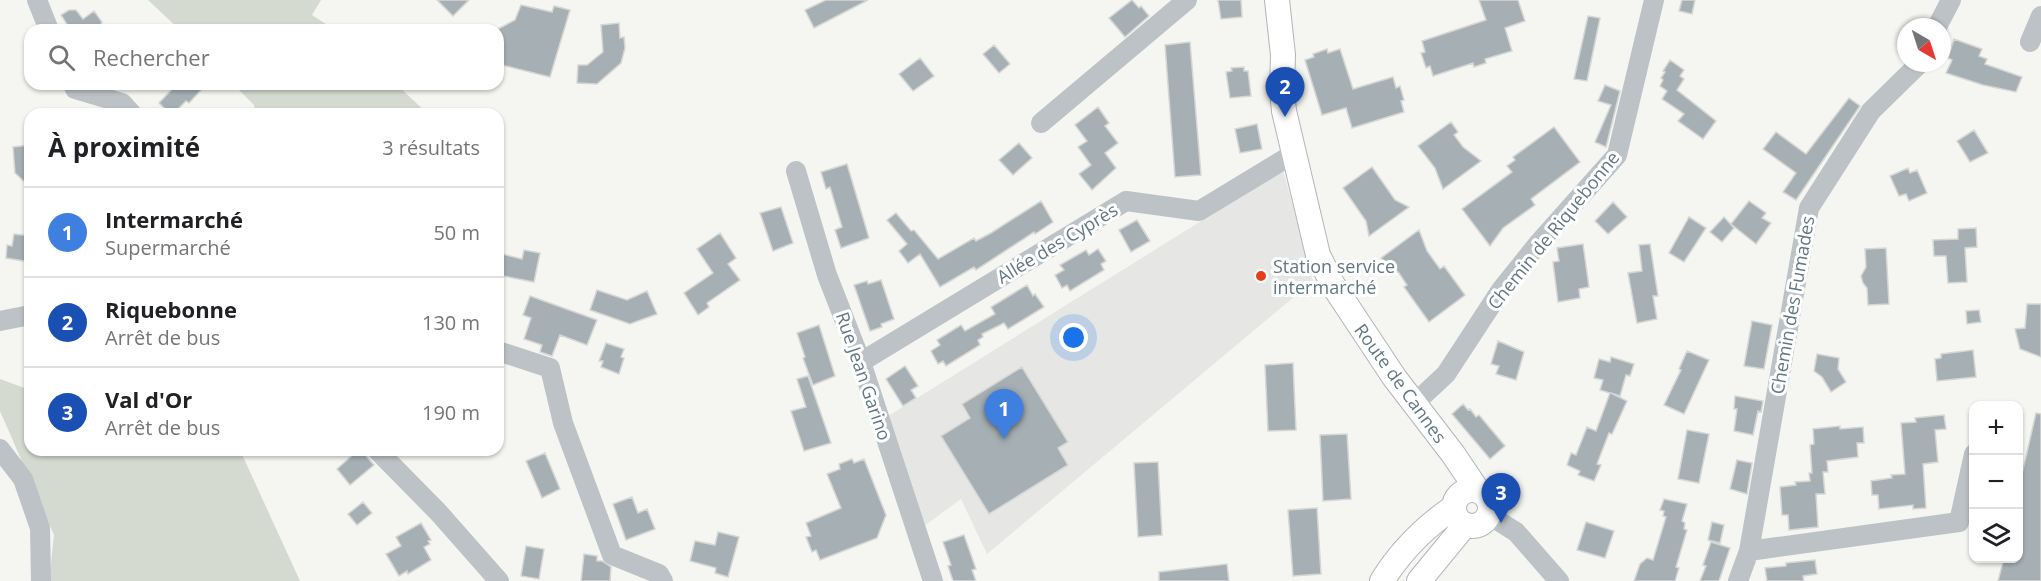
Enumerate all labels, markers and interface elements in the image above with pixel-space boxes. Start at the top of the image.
north arrow [1897,18,1951,72]
search box [24,24,504,90]
icon: search [45,41,78,74]
text: Rechercher [93,42,210,72]
pin: 2 [1266,68,1304,117]
text: À proximité [48,129,200,165]
text: 3 résultats [382,134,480,161]
street label: Chemin de Riquebonne [1482,146,1624,314]
street label: Allée des Cyprès [992,197,1122,289]
text: Intermarché [105,204,243,234]
street label: Chemin des Fumades [1765,214,1819,396]
text: 1 [62,219,73,246]
text: 50 m [433,219,480,246]
text: Supermarché [105,234,231,261]
place label: Station service intermarché [1273,254,1395,299]
marker: Station service intermarché [1254,269,1268,283]
text: Riquebonne [105,294,237,324]
text: 2 [62,309,73,336]
text: 130 m [422,309,480,336]
street label: Rue Jean Garino [831,309,897,443]
street label: Route de Cannes [1350,318,1452,448]
your location [1059,323,1088,352]
text: Arrêt de bus [105,324,220,351]
text: Val d'Or [105,384,192,414]
pin: 1 [984,390,1024,439]
text: 3 [62,399,73,426]
text: 190 m [422,399,480,426]
map controls [1969,401,2023,563]
button: + [1969,401,2023,455]
text: Arrêt de bus [105,414,220,441]
button: − [1969,455,2023,509]
pin: 3 [1482,474,1520,523]
button: layers [1969,509,2023,563]

